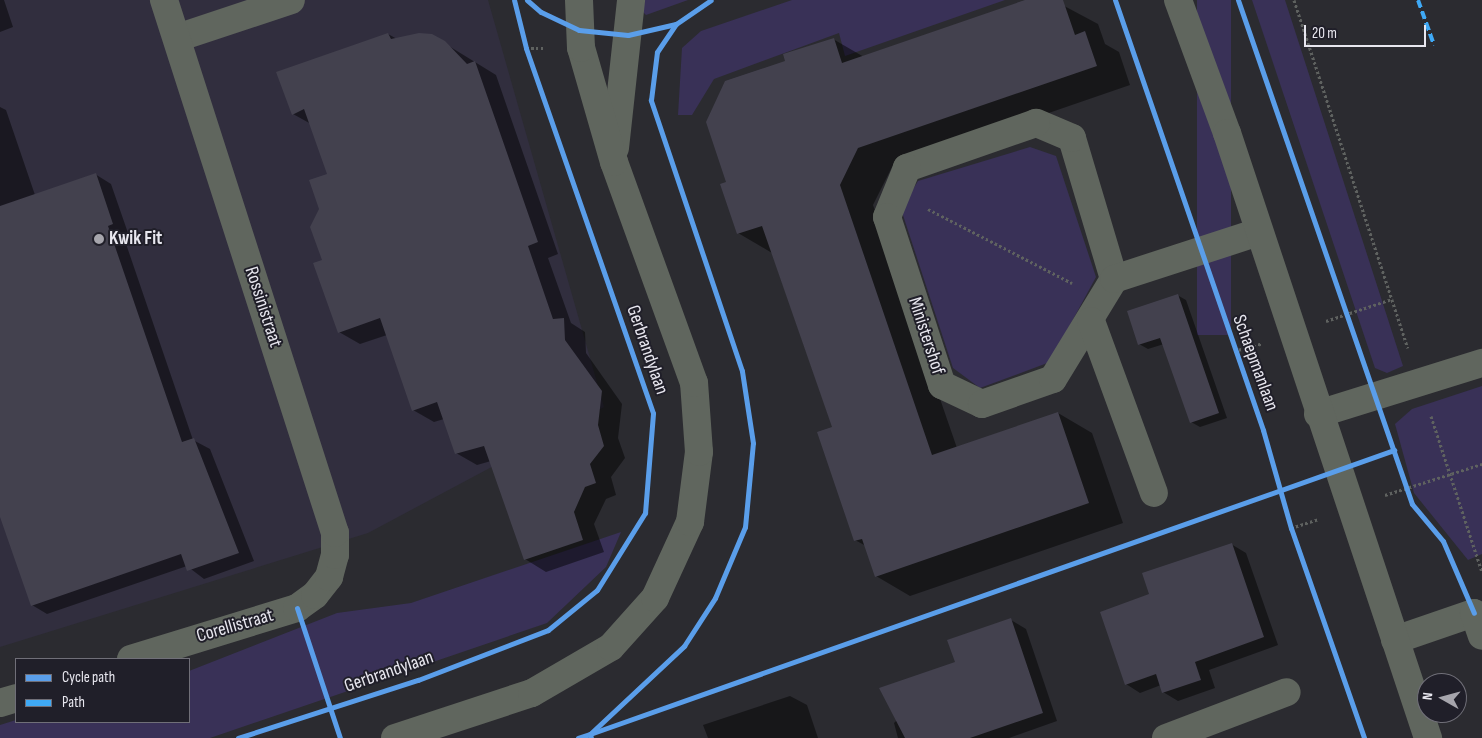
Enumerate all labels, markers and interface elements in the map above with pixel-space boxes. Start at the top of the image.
scale bar [1307,15,1430,47]
text: 20 m [1312,24,1337,43]
place label: Kwik Fit [109,228,162,250]
marker: Kwik Fit [93,233,105,245]
street label: Rossinistraat [239,264,287,350]
street label: Ministershof [903,294,949,378]
street label: Gerbrandylaan [621,302,673,398]
street label: Schaepmanlaan [1227,312,1283,414]
street label: Corellistraat [194,604,276,648]
street label: Gerbrandylaan [341,646,437,698]
legend [15,658,190,723]
text: Cycle path [62,668,115,687]
north arrow [1417,673,1467,723]
text: N [1419,691,1436,701]
text: Path [62,693,85,712]

